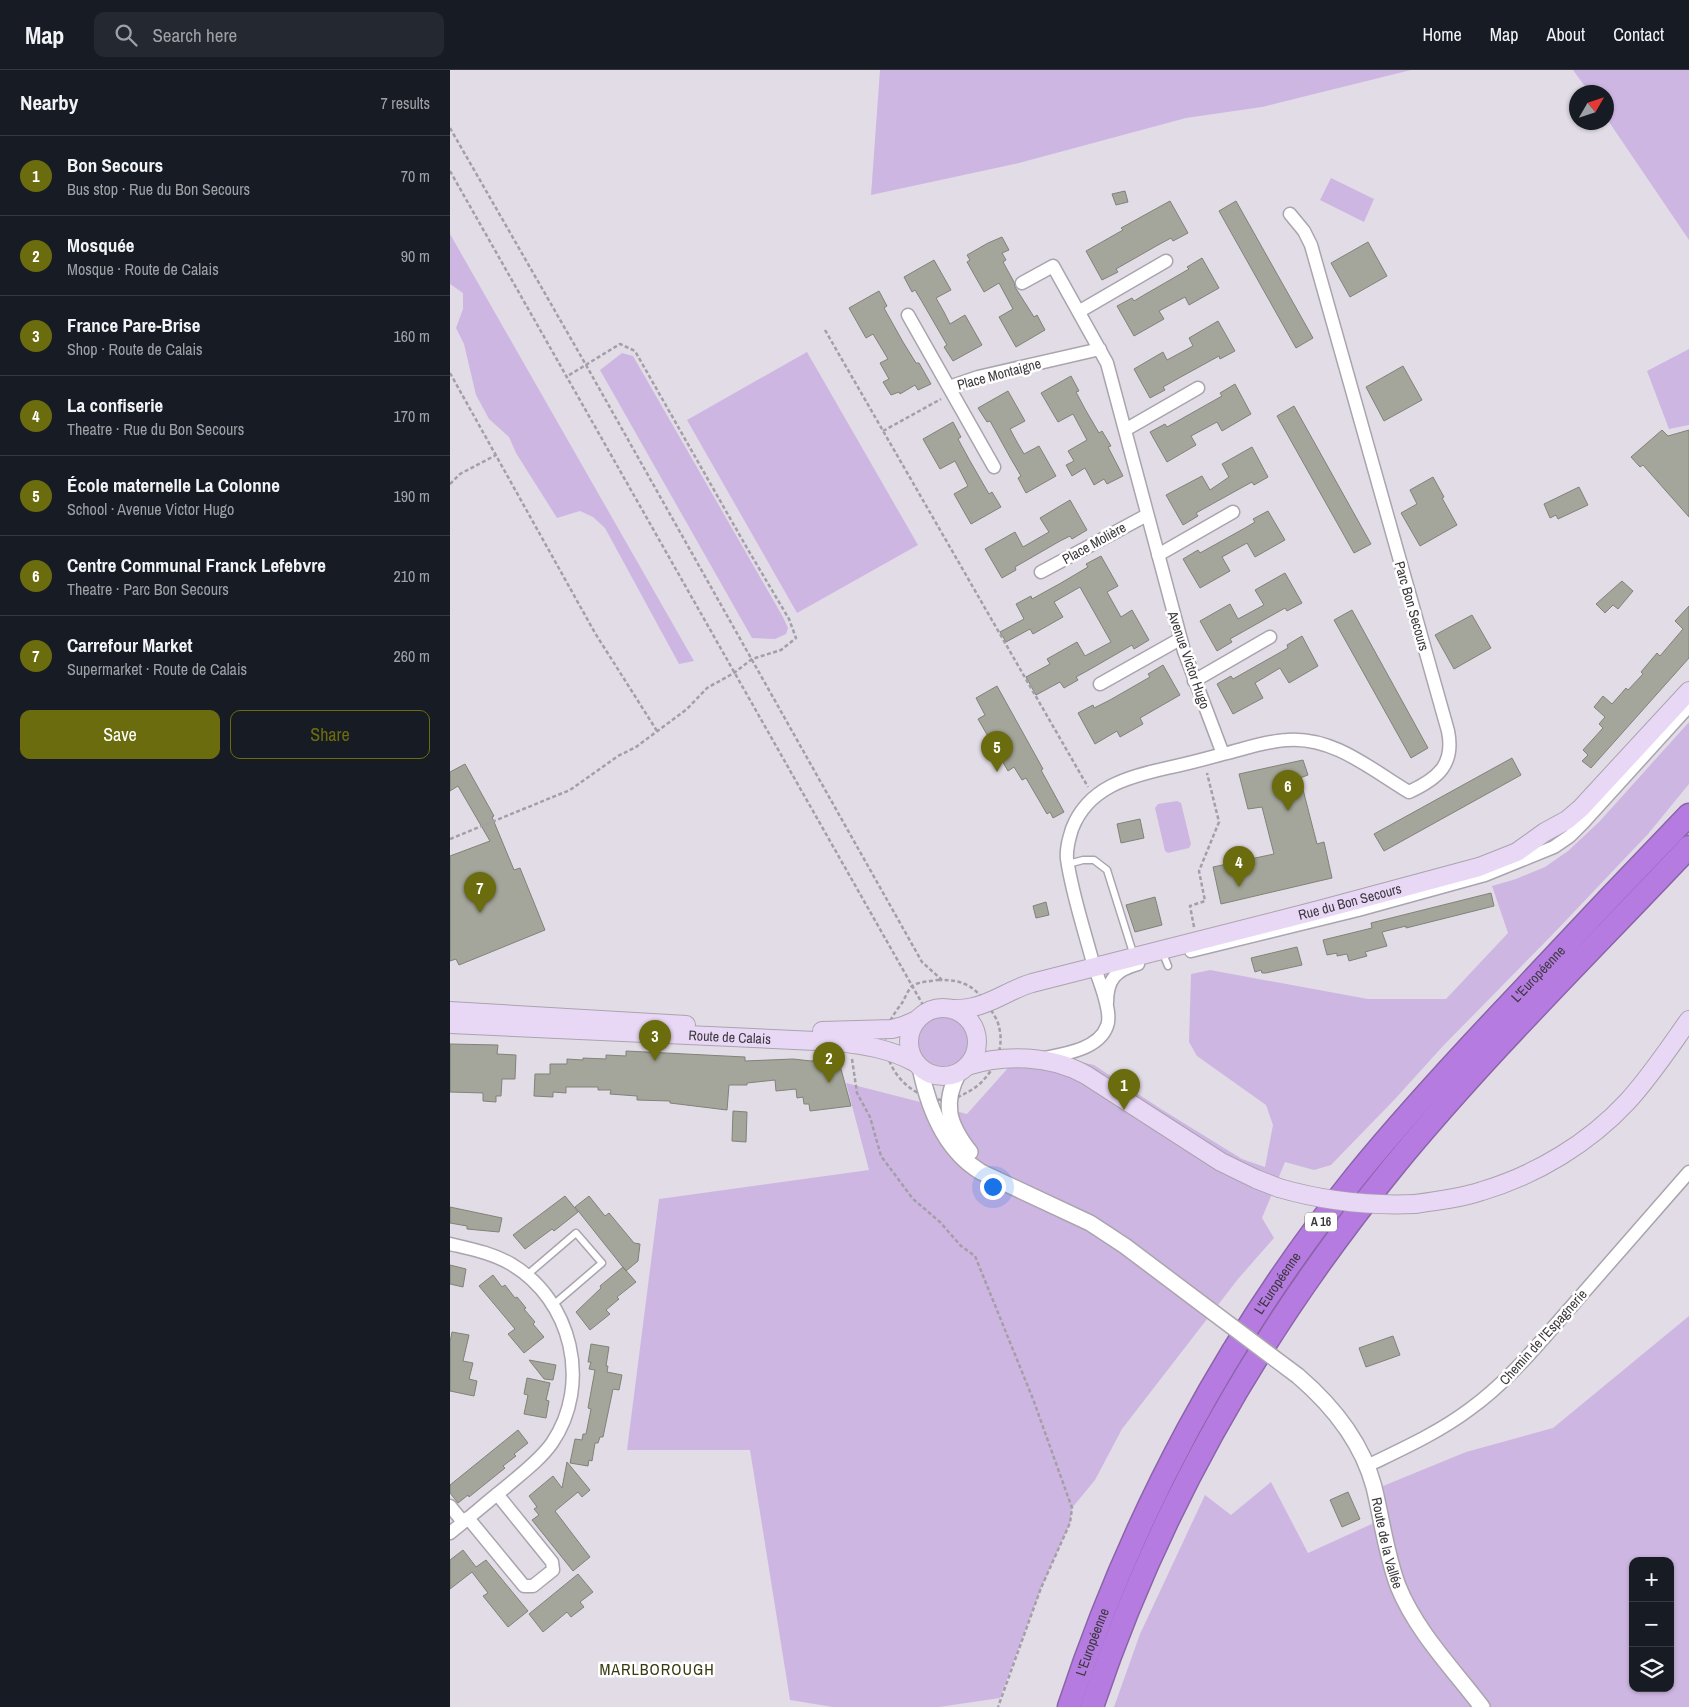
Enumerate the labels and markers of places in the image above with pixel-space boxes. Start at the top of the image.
pin: 5 [981,731,1013,772]
pin: 6 [1272,770,1304,811]
pin: 4 [1223,846,1255,887]
pin: 7 [464,872,496,913]
pin: 3 [639,1020,671,1061]
pin: 2 [813,1042,845,1083]
pin: 1 [1108,1069,1140,1110]

